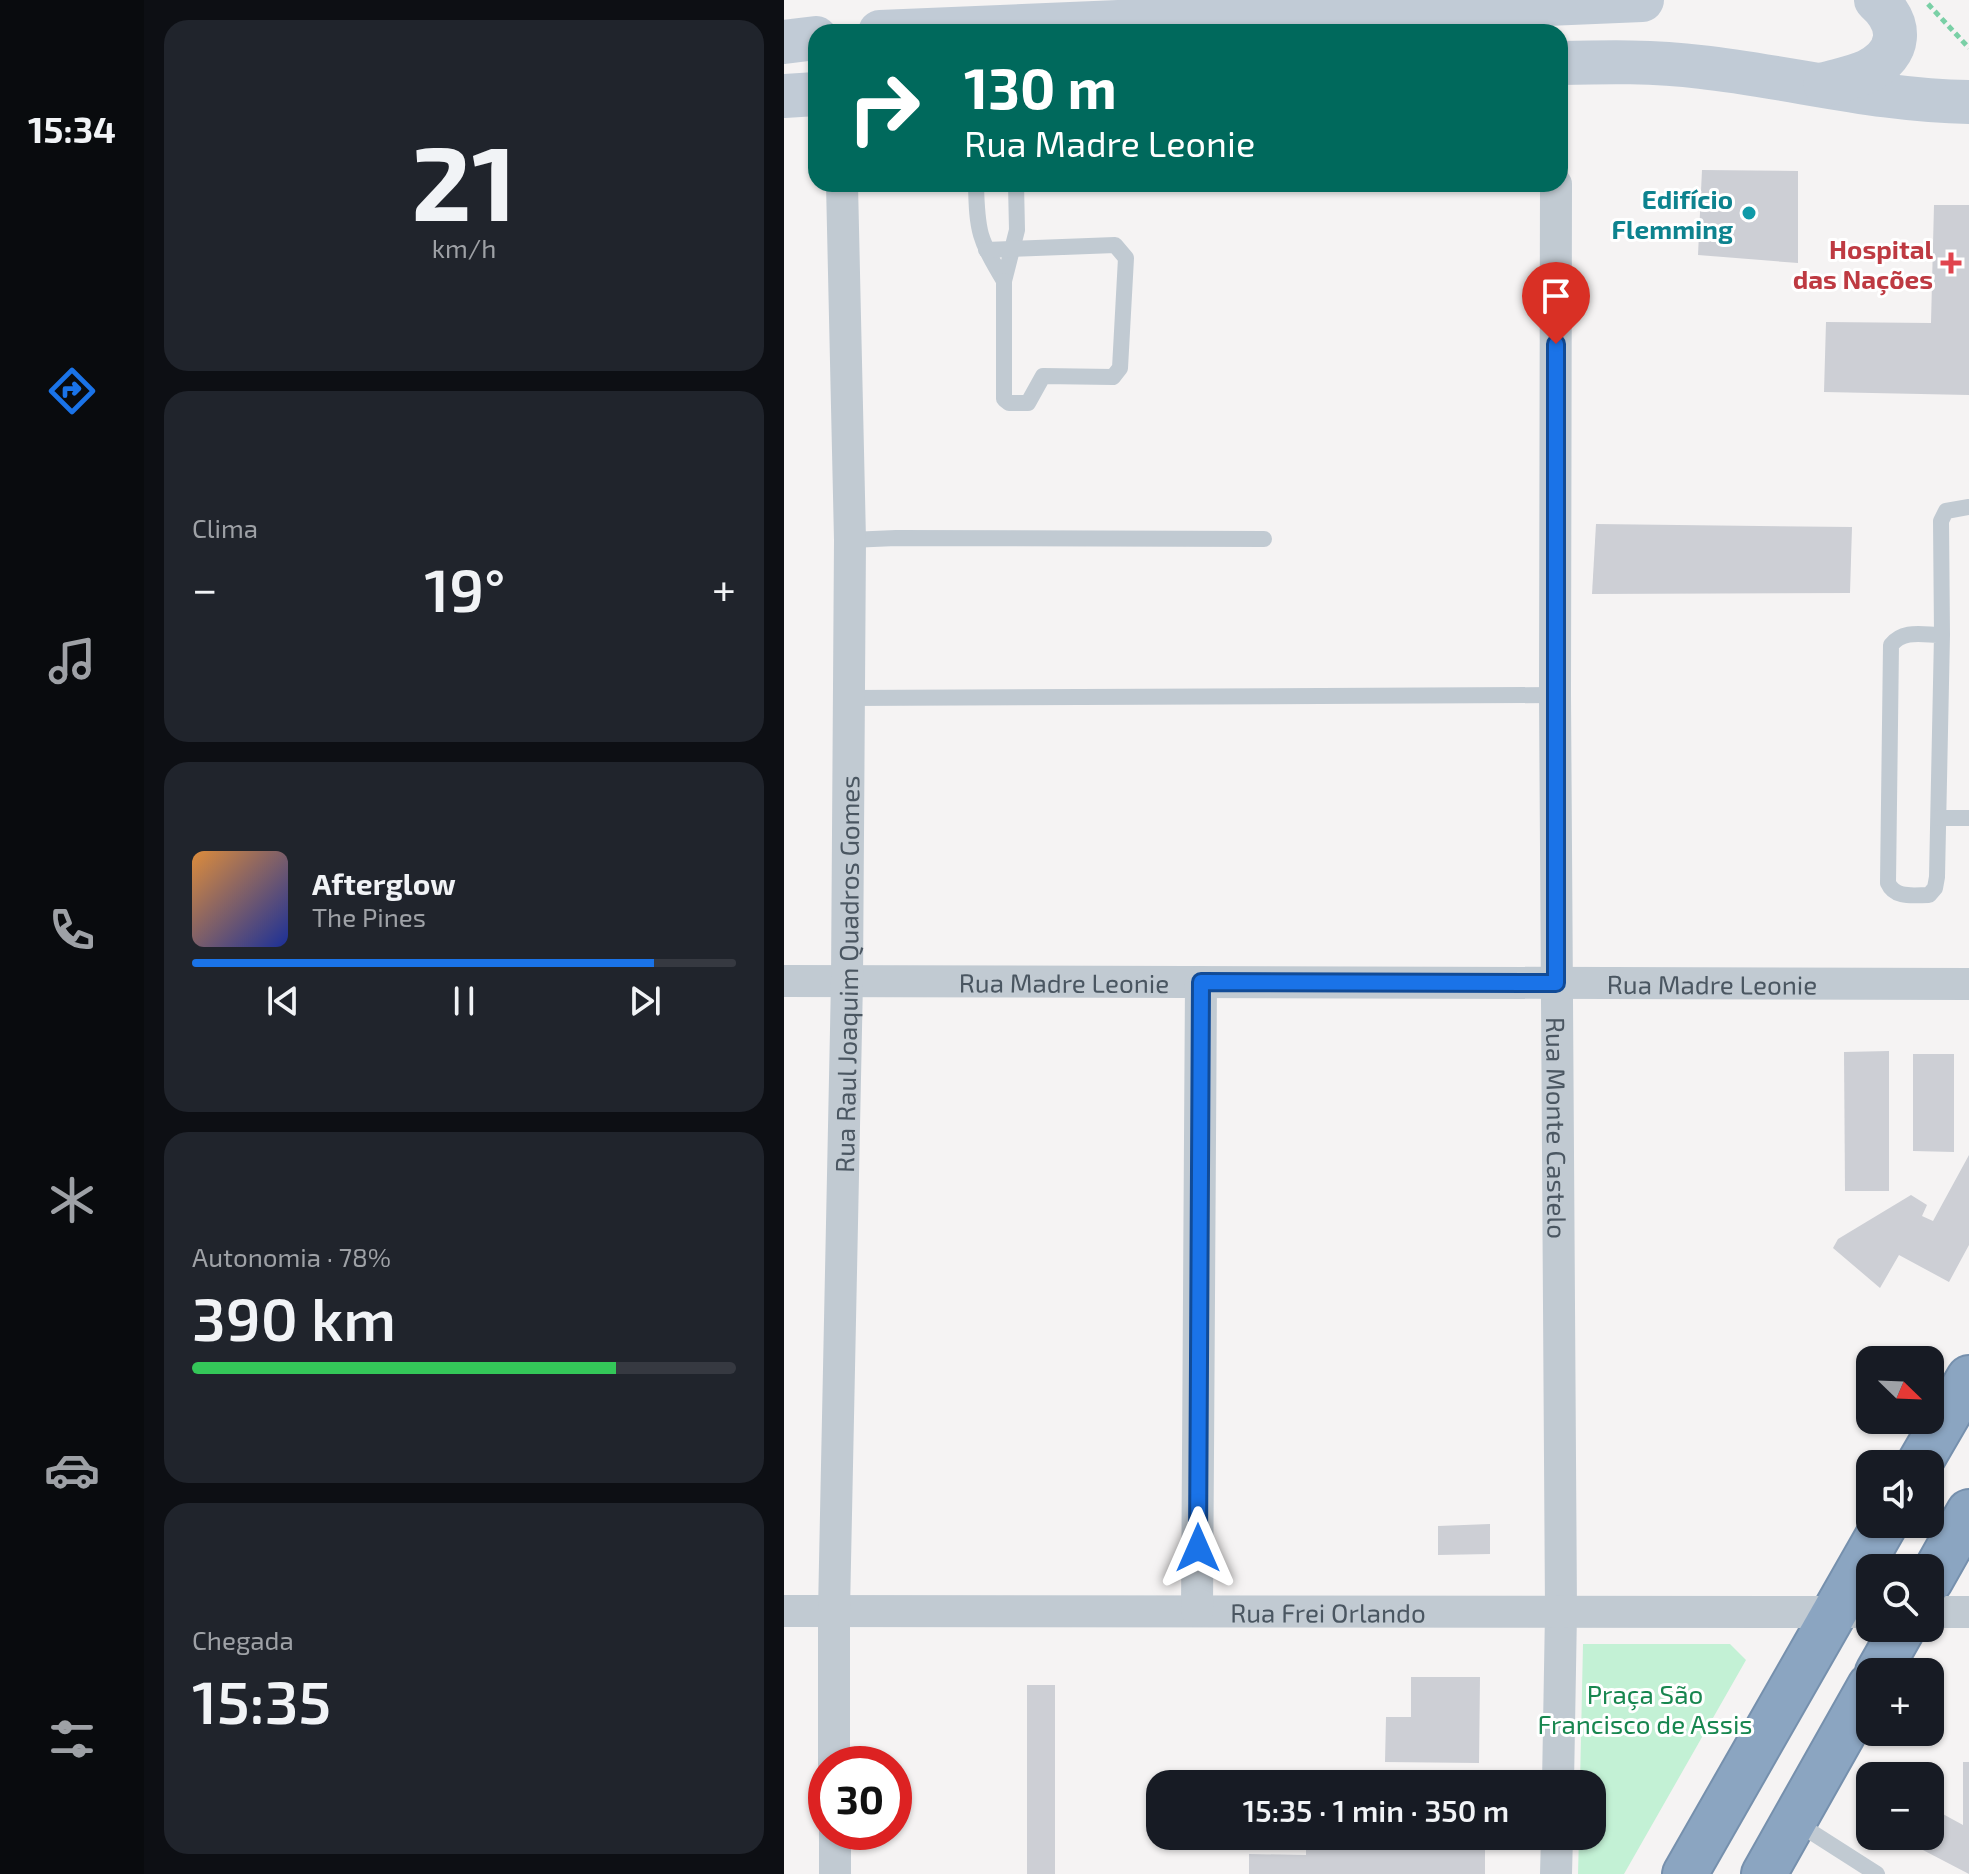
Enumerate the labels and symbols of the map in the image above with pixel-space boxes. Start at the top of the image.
place label: Edifício Flemming [1612,183,1733,244]
marker: Edifício Flemming [1740,204,1758,222]
place label: Hospital das Nações [1793,233,1933,296]
marker: Hospital das Nações [1940,252,1962,274]
pin [1522,262,1590,344]
street label: Rua Raul Joaquim Quadros Gomes [828,775,864,1173]
street label: Rua Madre Leonie [959,966,1169,997]
street label: Rua Madre Leonie [1607,968,1817,999]
street label: Rua Monte Castelo [1542,1017,1574,1239]
north arrow [1856,1346,1944,1434]
position arrow [1156,1506,1240,1590]
street label: Rua Frei Orlando [1230,1596,1426,1627]
park label: Praça São Francisco de Assis [1537,1678,1753,1739]
speed limit sign: 30 [808,1746,912,1850]

